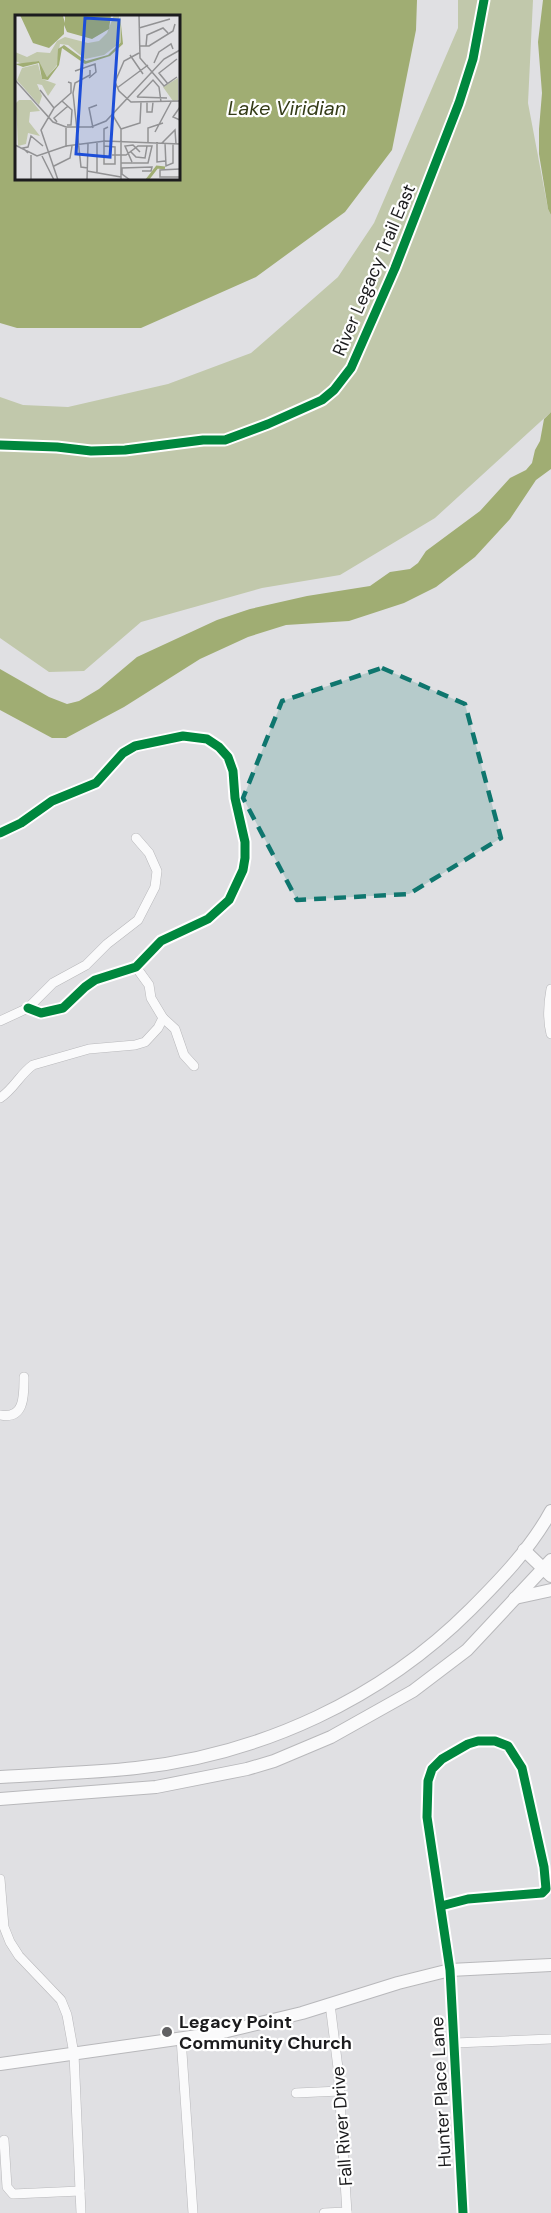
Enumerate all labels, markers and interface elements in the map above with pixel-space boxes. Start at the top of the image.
inset map [15,15,180,180]
water label: Lake Viridian [228,95,346,121]
street label: River Legacy Trail East [327,181,421,359]
place label: Legacy Point Community Church [179,2010,352,2055]
street label: Hunter Place Lane [425,2016,457,2168]
marker: Legacy Point Community Church [160,2025,174,2039]
street label: Fall River Drive [326,2065,358,2187]

